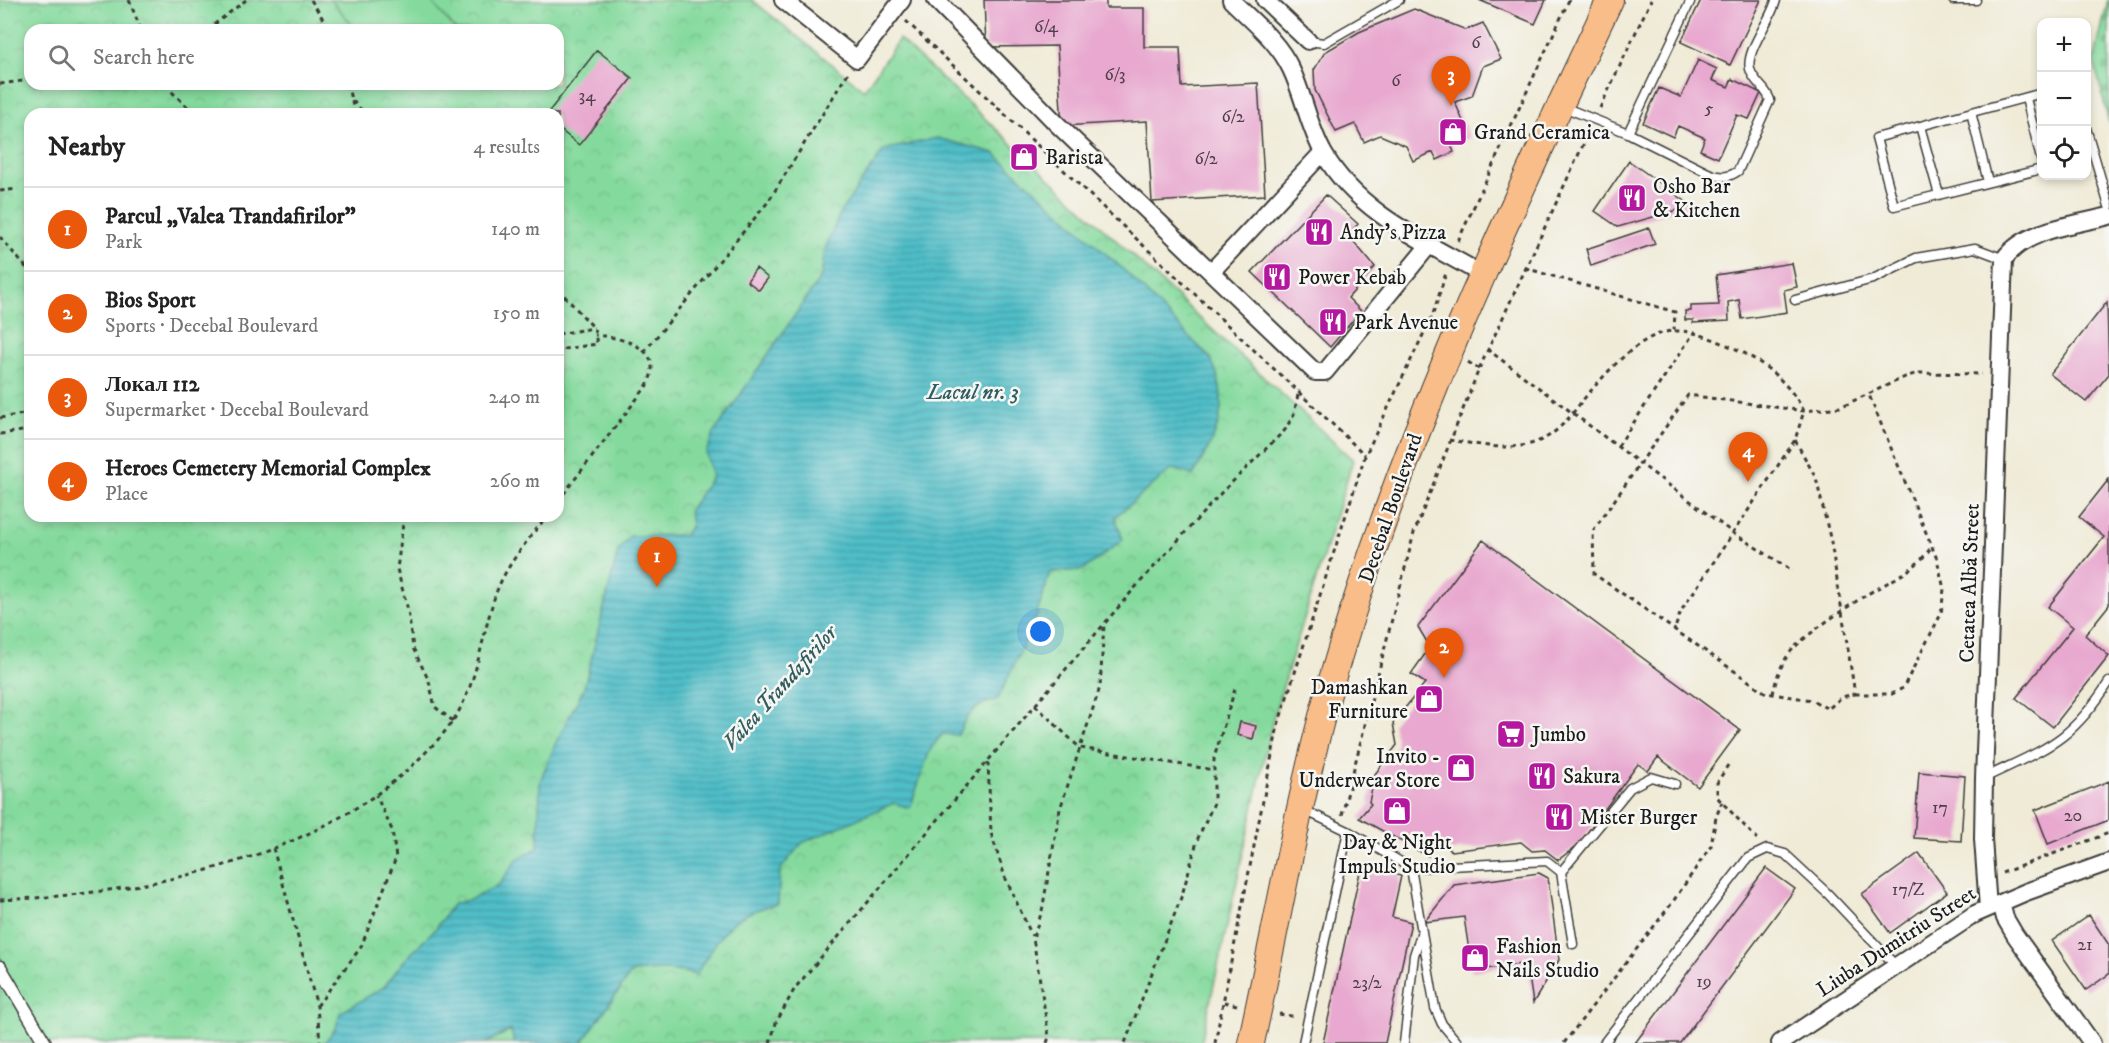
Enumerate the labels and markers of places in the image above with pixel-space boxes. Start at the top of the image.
pin: 3 [1432,57,1470,106]
shop icon: Grand Ceramica [1437,116,1469,148]
place label: Grand Ceramica [1474,120,1610,146]
shop icon: Barista [1008,141,1040,173]
place label: Barista [1045,145,1103,171]
place label: Osho Bar & Kitchen [1653,174,1740,224]
restaurant icon: Osho Bar & Kitchen [1616,182,1648,214]
restaurant icon: Andy's Pizza [1303,216,1335,248]
place label: Andy's Pizza [1340,220,1446,246]
restaurant icon: Power Kebab [1261,261,1293,293]
place label: Power Kebab [1298,265,1406,291]
restaurant icon: Park Avenue [1317,306,1349,338]
place label: Park Avenue [1354,310,1459,336]
pin: 4 [1728,432,1768,482]
pin: 1 [638,538,676,587]
pin: 2 [1424,628,1464,678]
place label: Damashkan Furniture [1310,675,1408,725]
shop icon: Damashkan Furniture [1413,683,1445,715]
supermarket icon: Jumbo [1495,718,1527,750]
place label: Jumbo [1530,722,1586,748]
place label: Invito - Underwear Store [1298,744,1440,794]
shop icon: Invito - Underwear Store [1445,752,1477,784]
restaurant icon: Sakura [1526,760,1558,792]
place label: Sakura [1563,764,1620,790]
shop icon: Day & Night Impuls Studio [1381,795,1413,827]
restaurant icon: Mister Burger [1543,801,1575,833]
place label: Mister Burger [1580,805,1698,831]
place label: Day & Night Impuls Studio [1339,830,1455,880]
place label: Fashion Nails Studio [1496,934,1599,984]
shop icon: Fashion Nails Studio [1459,942,1491,974]

